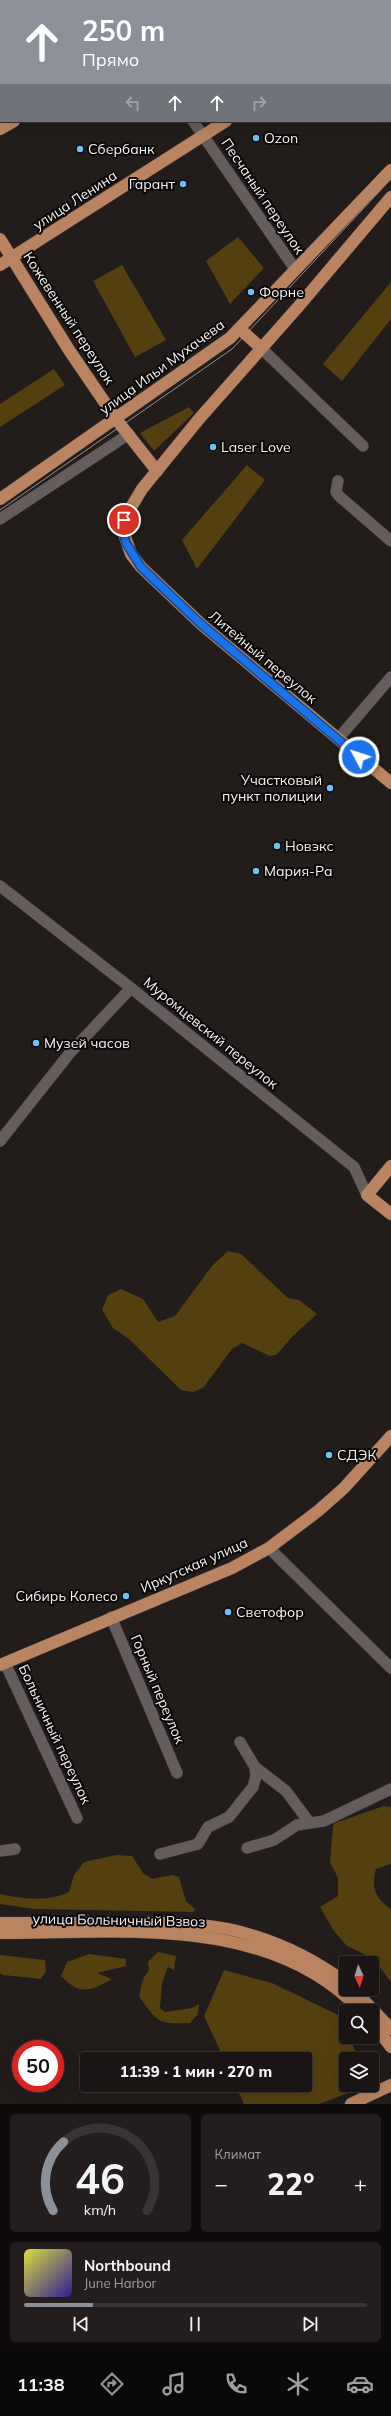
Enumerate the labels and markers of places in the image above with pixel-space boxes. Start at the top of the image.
place label: Ozon [264,129,298,147]
marker: Ozon [251,133,261,143]
place label: Сбербанк [88,140,155,158]
marker: Сбербанк [75,144,85,154]
place label: Гарант [129,175,176,193]
marker: Гарант [178,179,188,189]
place label: Форне [259,283,304,301]
marker: Форне [246,287,256,297]
place label: Laser Love [221,438,291,456]
marker: Laser Love [208,442,218,452]
pin [107,503,141,537]
place label: Участковый пункт полиции [222,771,322,805]
marker: Участковый пункт полиции [325,783,335,793]
place label: Новэкс [285,837,334,855]
marker: Новэкс [272,841,282,851]
place label: Мария-Ра [264,862,333,880]
marker: Мария-Ра [251,866,261,876]
place label: Музей часов [44,1034,130,1052]
marker: Музей часов [31,1038,41,1048]
place label: СДЭК [337,1446,377,1464]
marker: СДЭК [324,1450,334,1460]
place label: Сибирь Колесо [15,1587,118,1605]
marker: Сибирь Колесо [121,1591,131,1601]
place label: Светофор [236,1603,304,1621]
marker: Светофор [223,1607,233,1617]

